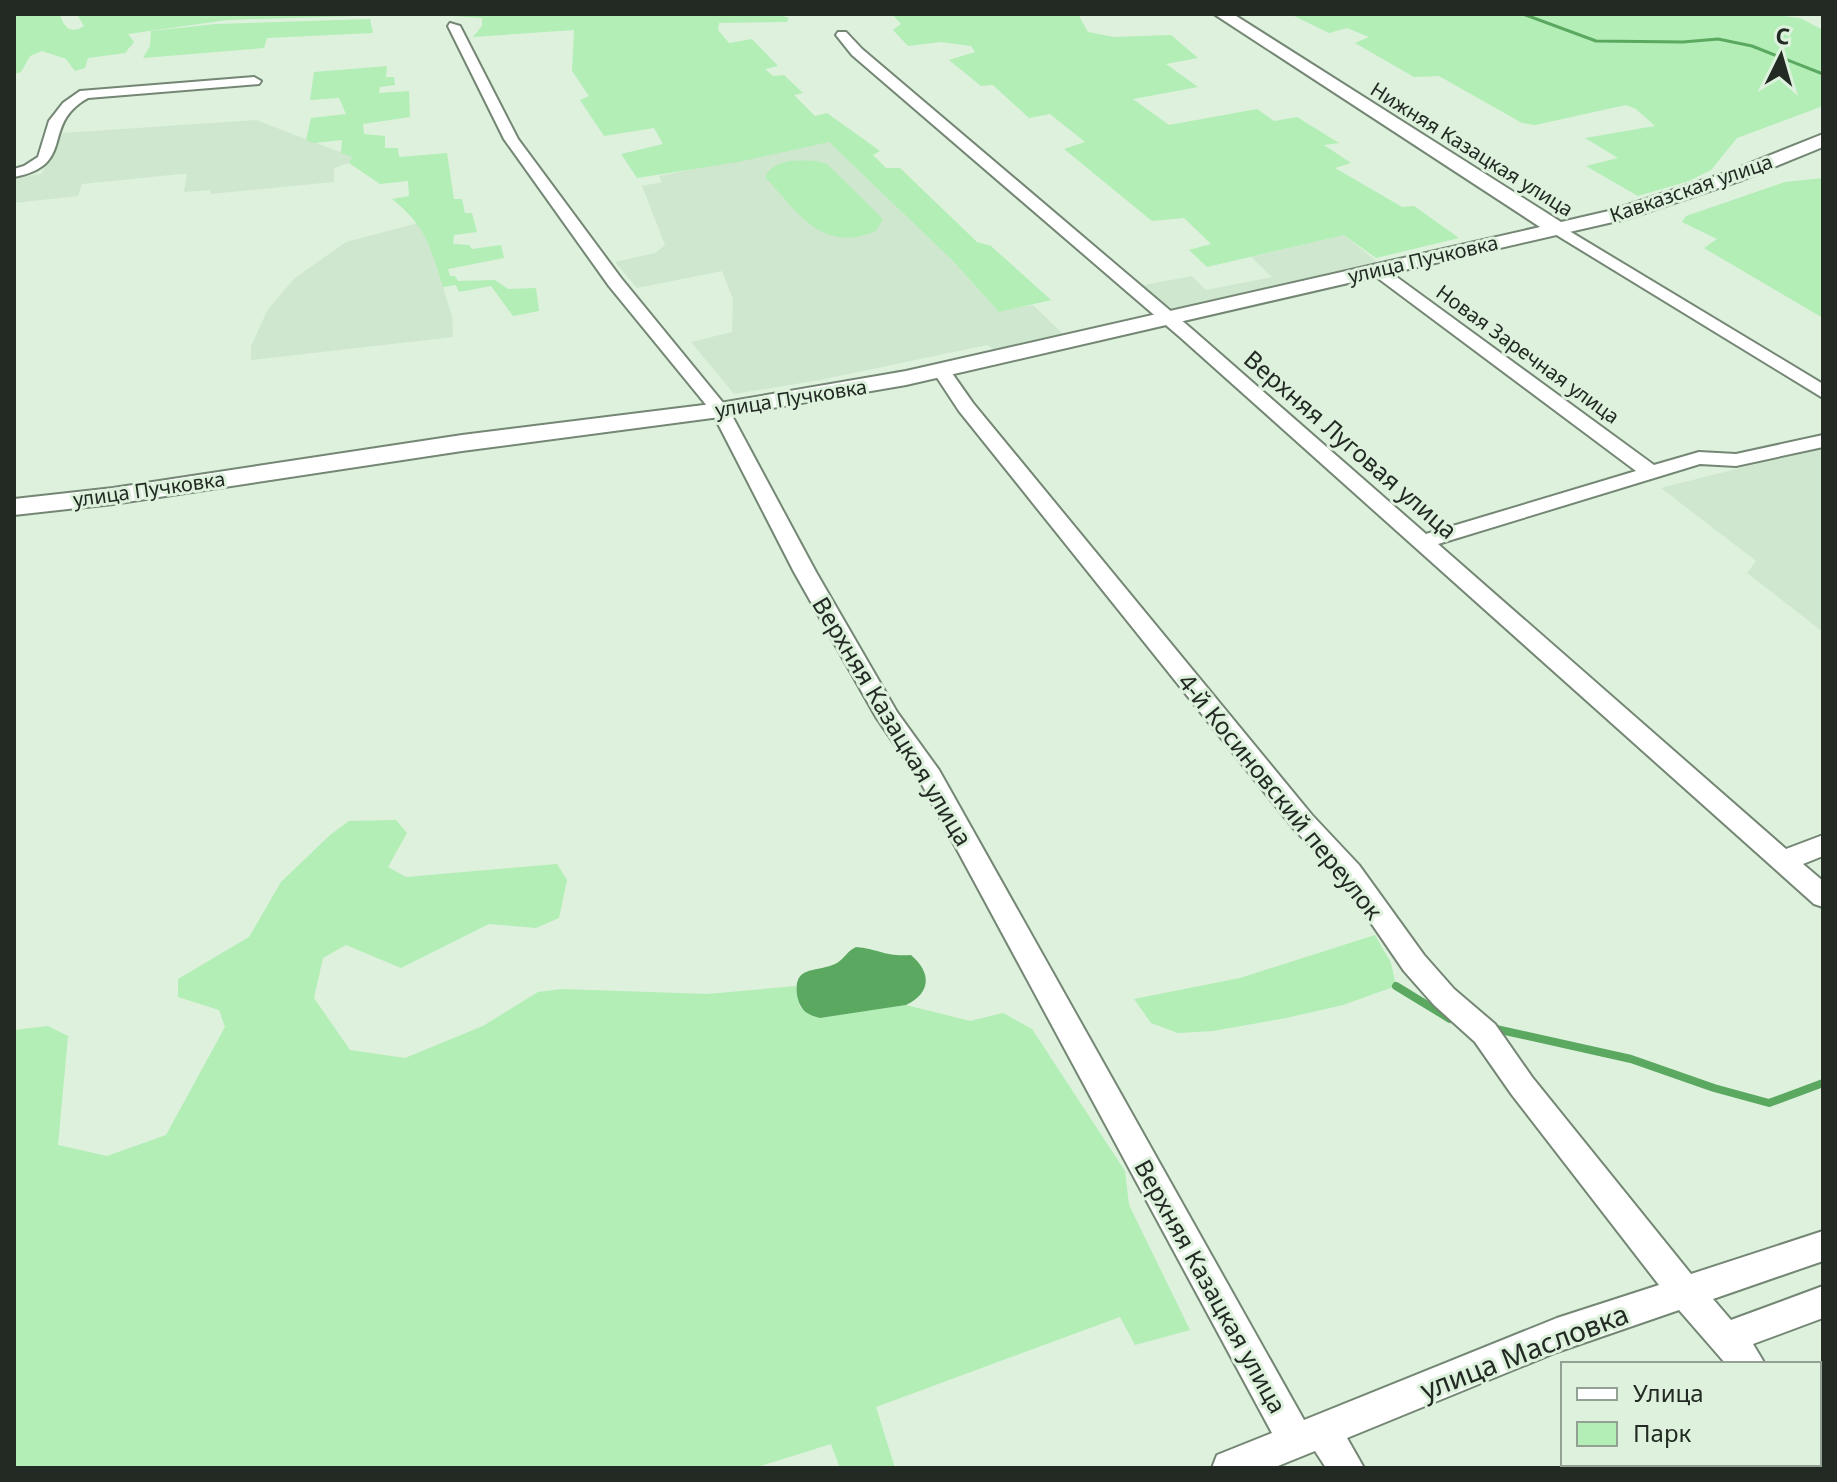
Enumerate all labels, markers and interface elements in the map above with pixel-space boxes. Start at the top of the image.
north arrow [1741,16,1821,96]
text: С [1774,20,1791,51]
street label: Нижняя Казацкая улица [1365,75,1579,223]
street label: Кавказская улица [1606,147,1776,229]
street label: улица Пучковка [1345,229,1501,289]
street label: Новая Заречная улица [1431,278,1625,430]
street label: Верхняя Луговая улица [1237,342,1465,546]
street label: улица Пучковка [713,373,869,423]
street label: улица Пучковка [71,465,227,513]
street label: Верхняя Казацкая улица [805,590,981,852]
street label: 4-й Косиновский переулок [1171,666,1391,926]
street label: Верхняя Казацкая улица [1127,1153,1295,1419]
street label: улица Масловка [1414,1294,1634,1408]
legend [1561,1362,1821,1466]
text: Улица [1633,1376,1704,1409]
text: Парк [1633,1416,1692,1449]

